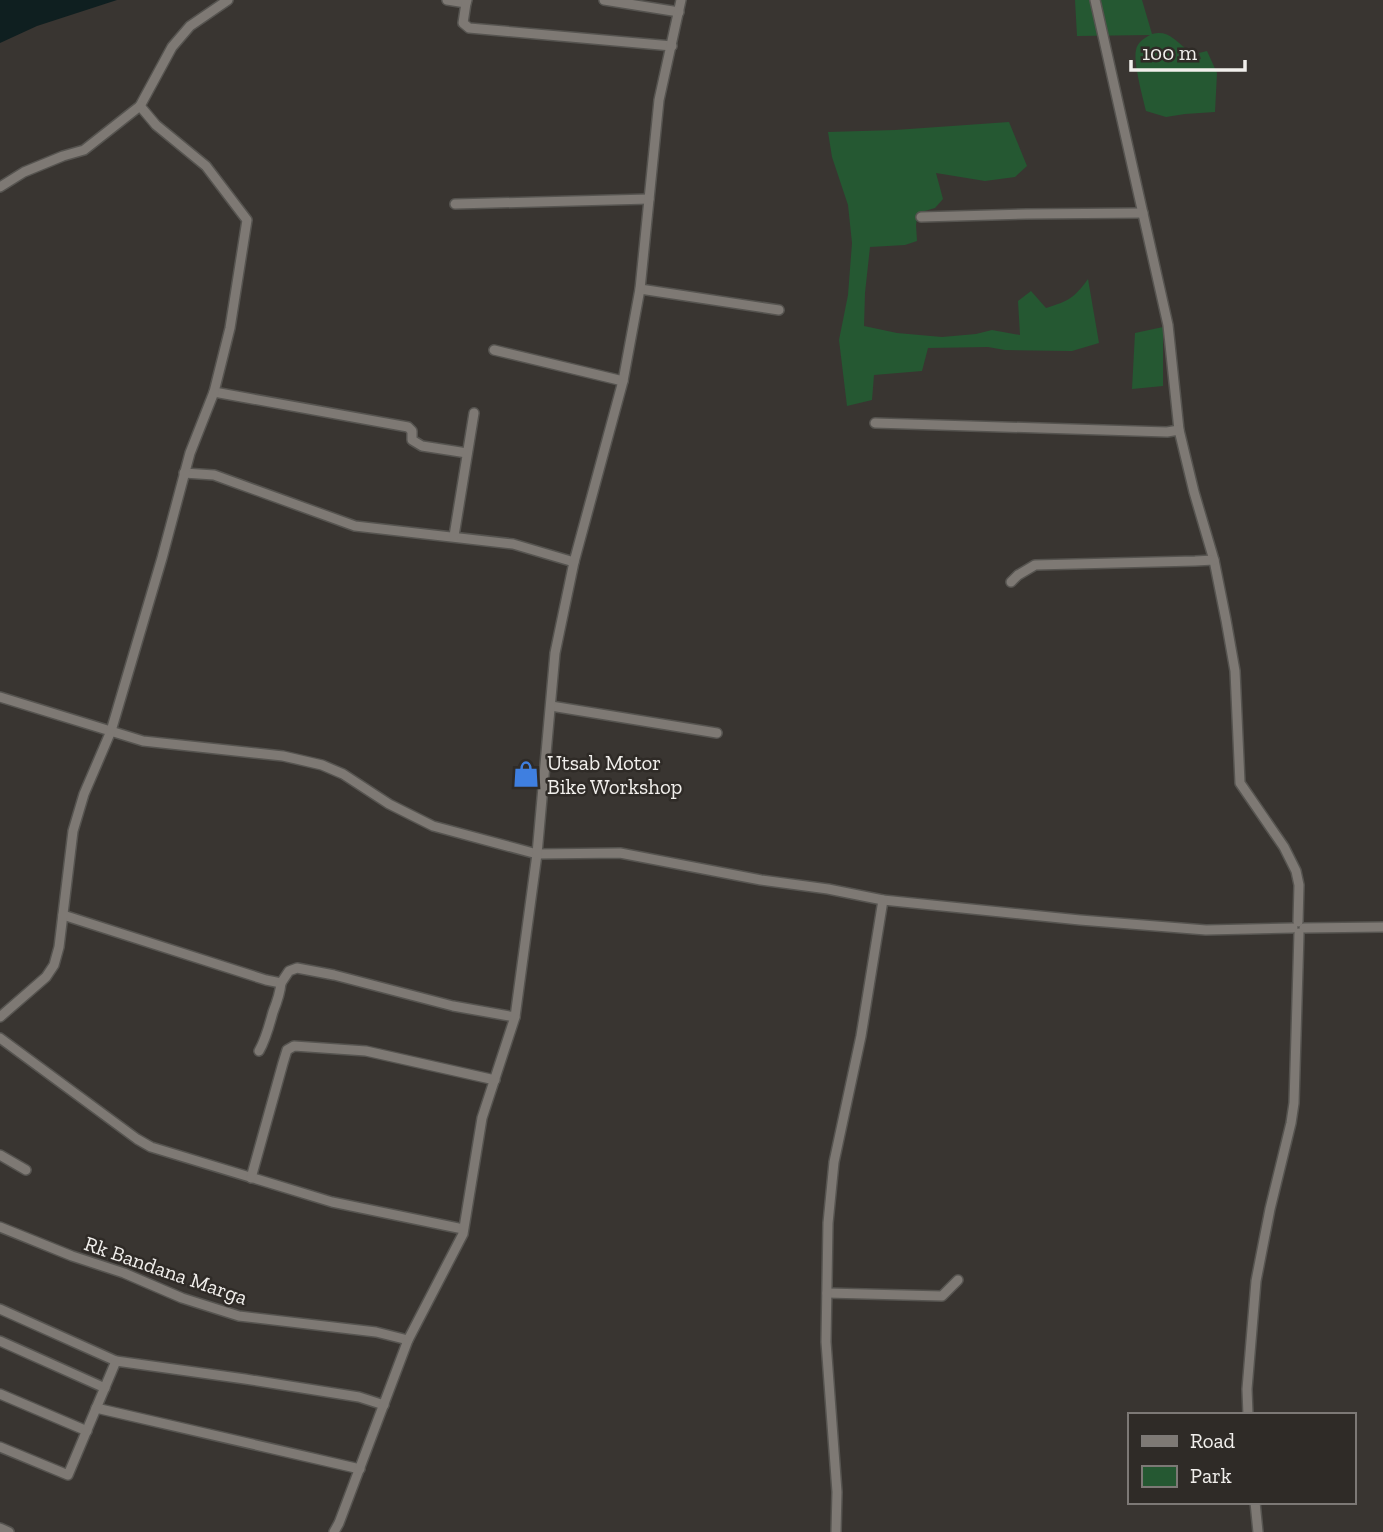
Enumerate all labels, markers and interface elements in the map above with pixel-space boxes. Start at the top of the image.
scale bar [1131,28,1245,72]
text: 100 m [1142,40,1197,65]
place label: Utsab Motor Bike Workshop [547,750,682,799]
shop icon: Utsab Motor Bike Workshop [511,759,541,789]
street label: Rk Bandana Marga [81,1230,251,1310]
legend [1128,1413,1355,1504]
text: Road [1190,1428,1236,1453]
text: Park [1190,1463,1232,1488]

